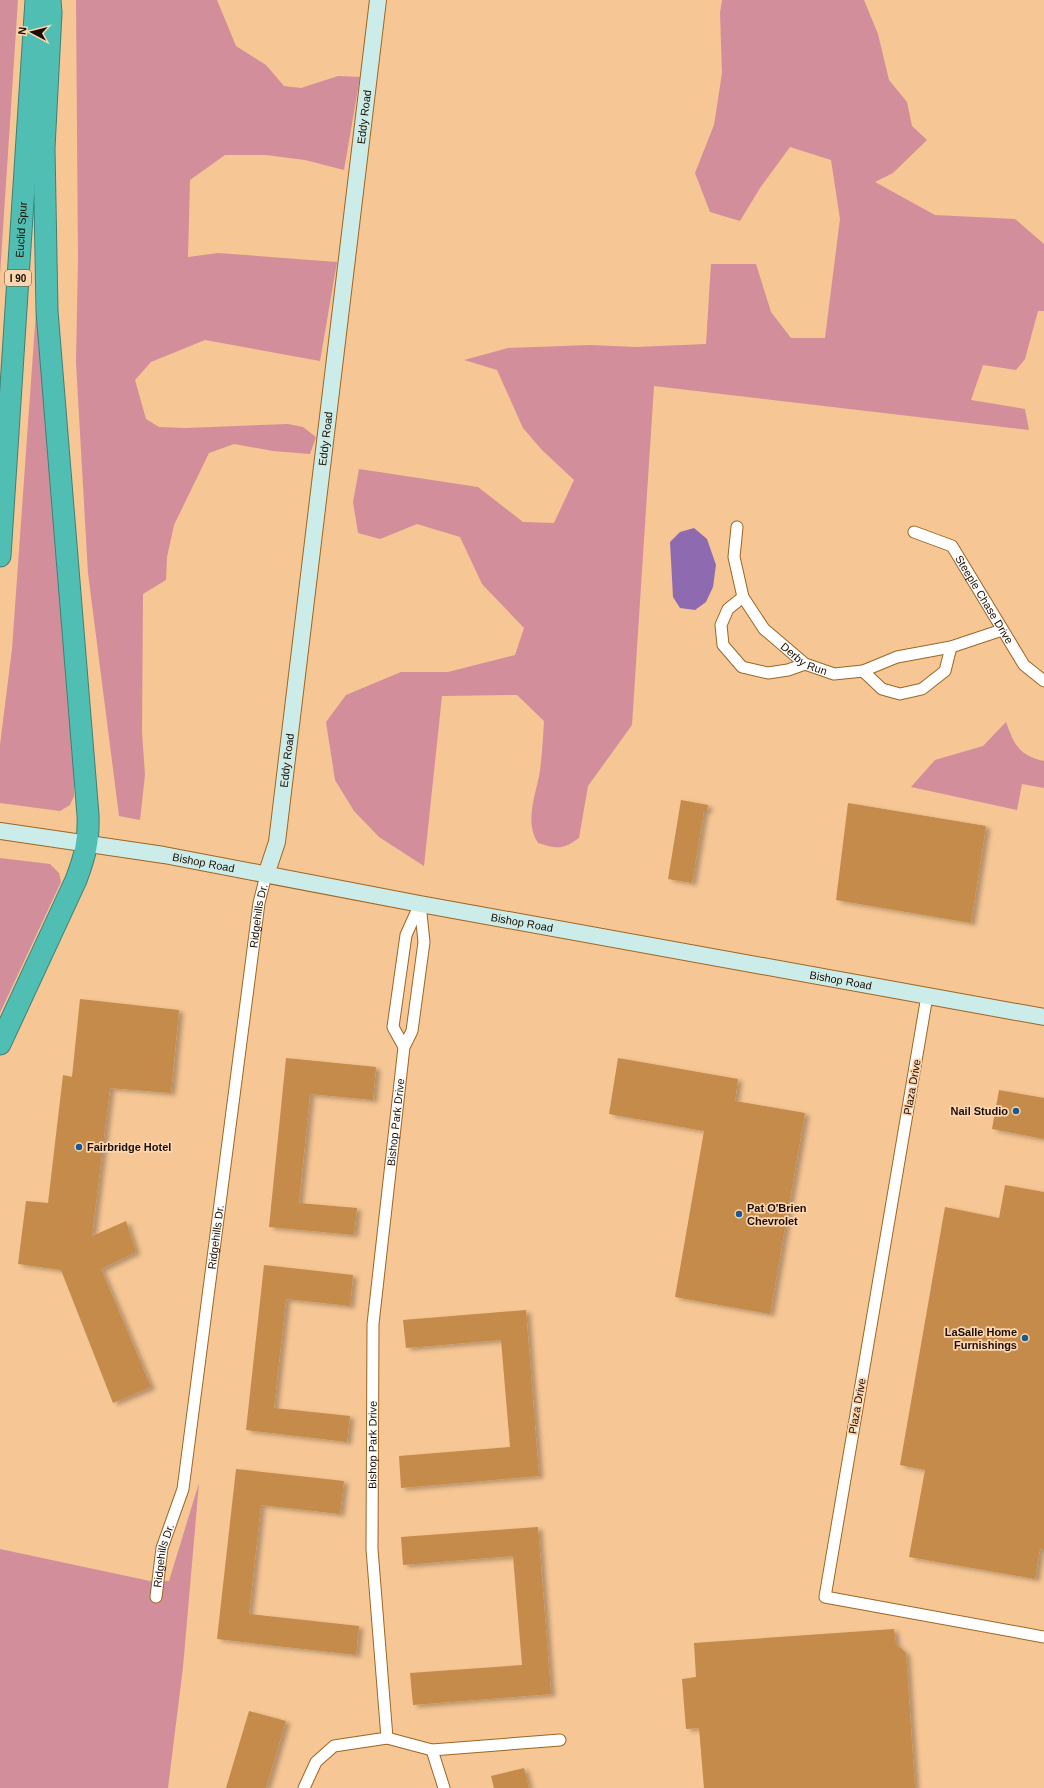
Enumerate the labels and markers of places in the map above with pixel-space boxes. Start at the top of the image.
place label: Nail Studio [951,1105,1008,1117]
marker: Nail Studio [1011,1106,1021,1116]
place label: Fairbridge Hotel [87,1141,171,1153]
marker: Fairbridge Hotel [74,1142,84,1152]
place label: Pat O'Brien Chevrolet [747,1202,807,1227]
marker: Pat O'Brien Chevrolet [734,1209,744,1219]
place label: LaSalle Home Furnishings [945,1326,1017,1351]
marker: LaSalle Home Furnishings [1020,1333,1030,1343]

